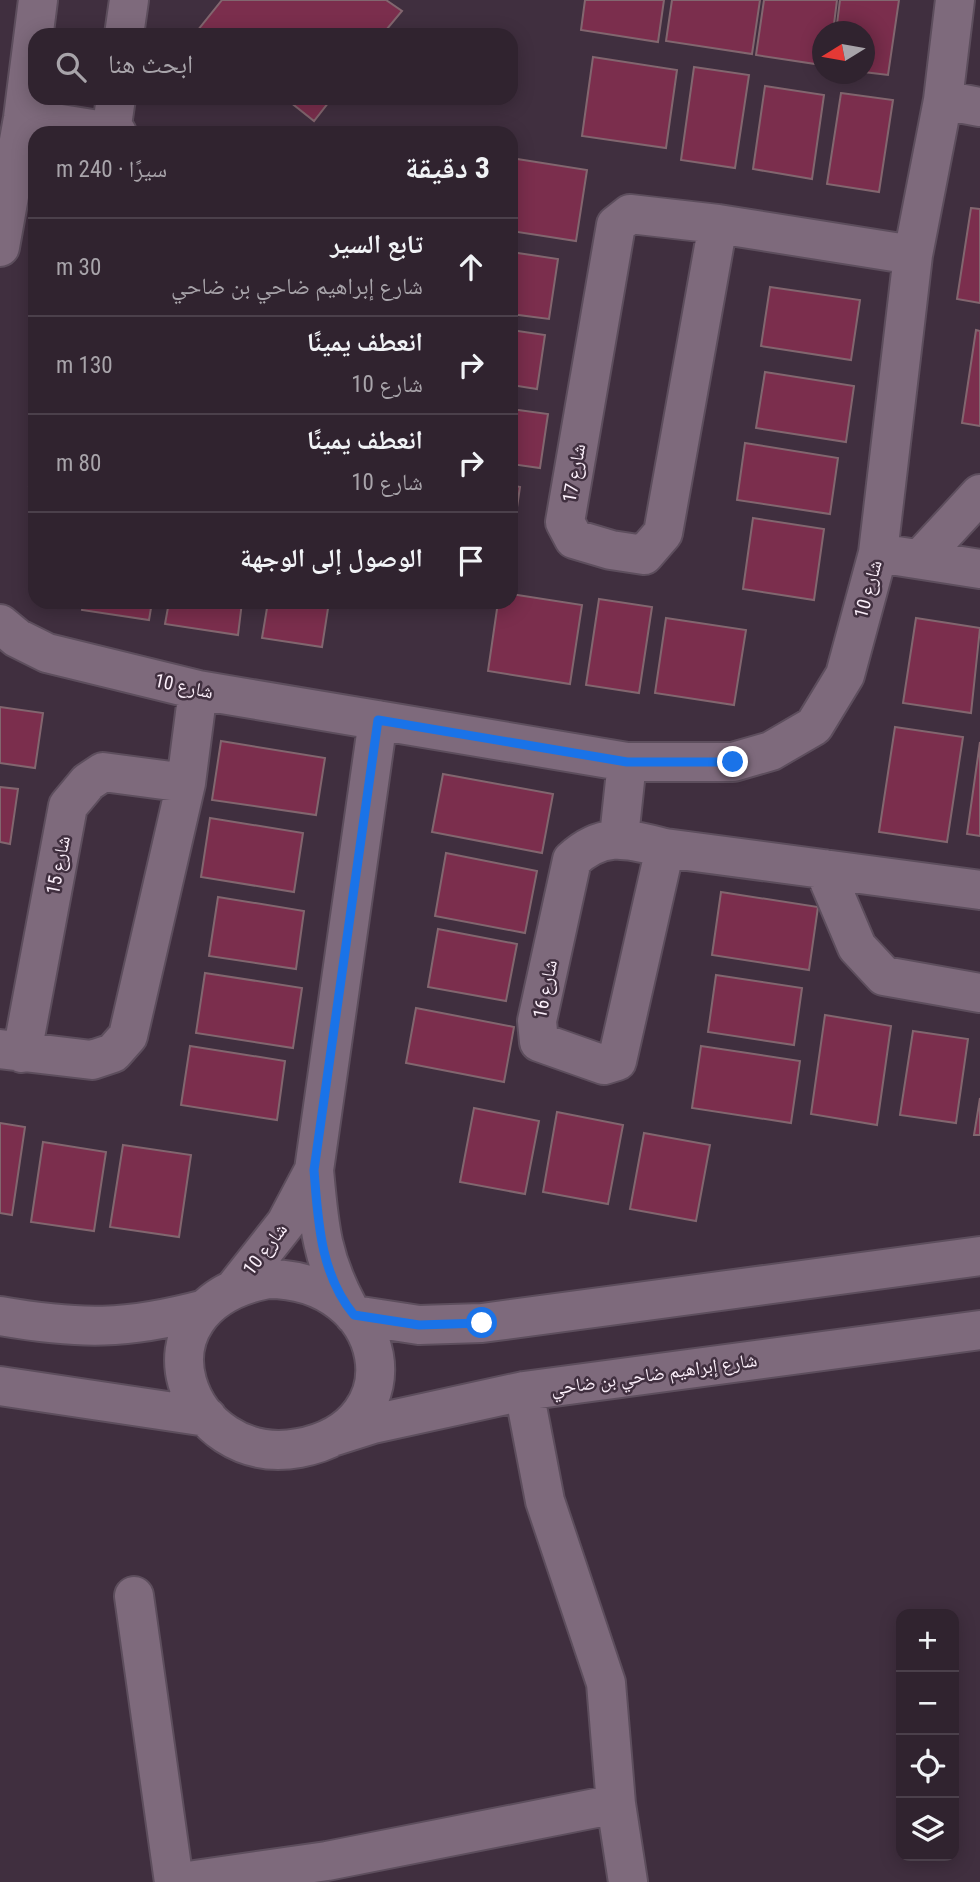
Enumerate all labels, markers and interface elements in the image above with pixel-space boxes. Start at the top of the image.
north arrow [812,21,875,84]
search box [28,28,518,105]
icon: search [52,48,90,86]
text: ابحث هنا [108,49,193,79]
text: 3 دقيقة [405,150,490,185]
text: سيرًا · 240 m [56,156,167,183]
text: تابع السير [330,229,423,259]
icon: ahead [452,248,490,286]
text: 30 m [56,254,101,281]
text: شارع إبراهيم ضاحي بن ضاحي [171,273,423,300]
text: انعطف يمينًا [307,327,423,357]
icon: right [452,346,490,384]
text: 130 m [56,352,113,379]
text: شارع 10 [351,371,423,398]
text: انعطف يمينًا [307,425,423,455]
street label: شارع 17 [558,442,590,504]
icon: right [452,444,490,482]
text: 80 m [56,450,101,477]
text: شارع 10 [351,469,423,496]
icon: arrive [452,542,490,580]
text: الوصول إلى الوجهة [240,543,423,573]
street label: شارع 10 [849,557,887,621]
street label: شارع 10 [153,669,215,703]
route end [717,746,748,777]
street label: شارع 15 [41,834,75,896]
street label: شارع 16 [528,958,562,1020]
street label: شارع 10 [238,1218,292,1280]
route start [466,1307,497,1338]
street label: شارع إبراهيم ضاحي بن ضاحي [549,1348,759,1404]
map controls [896,1609,959,1861]
button: + [896,1609,959,1672]
button: − [896,1672,959,1735]
button: locate [896,1735,959,1798]
button: layers [896,1798,959,1861]

